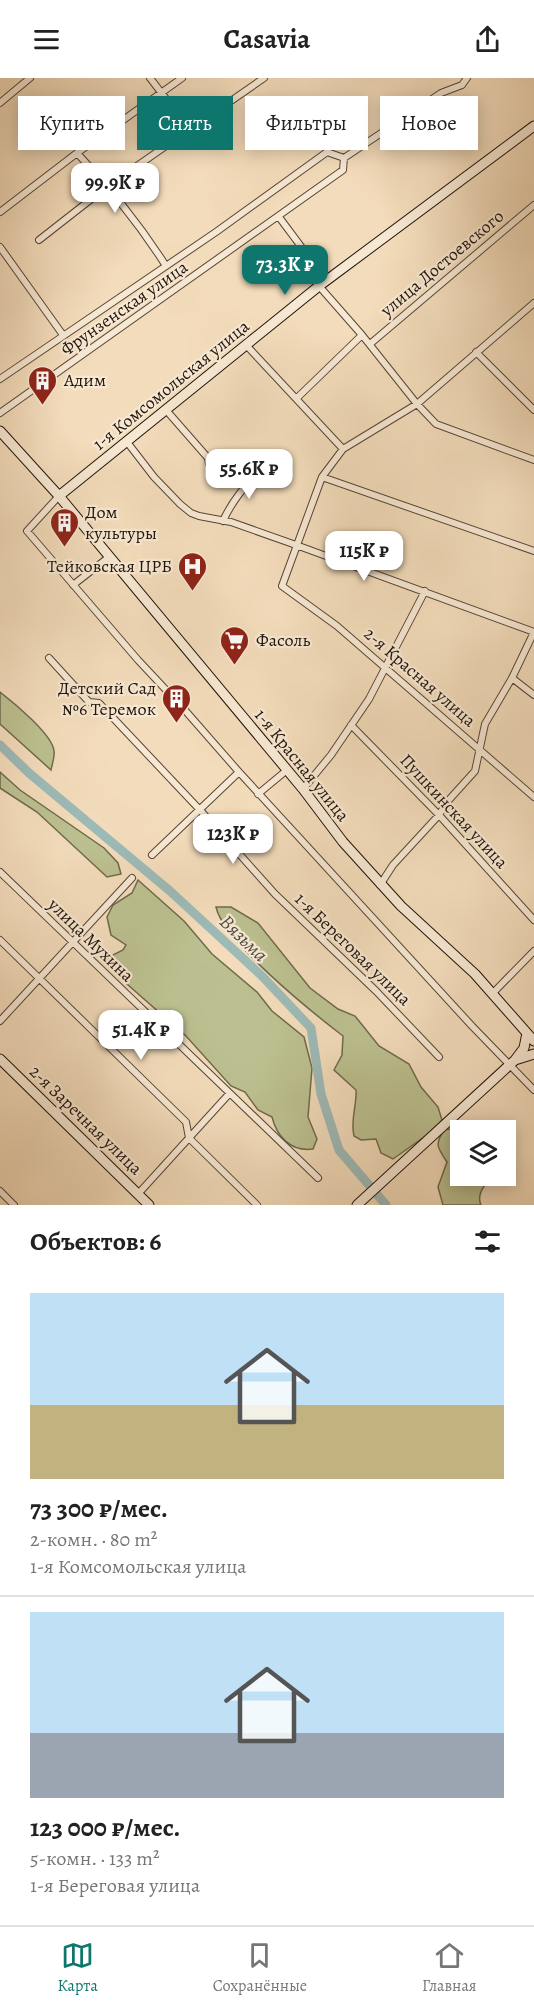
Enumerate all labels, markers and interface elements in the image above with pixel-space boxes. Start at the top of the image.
text: Casavia [224,21,310,57]
icon: menu [30,23,63,56]
icon: share [471,23,504,56]
chip: Купить [18,96,125,150]
chip: Снять [137,96,233,150]
chip: Фильтры [245,96,368,150]
chip: Новое [380,96,478,150]
pin: 99.9K ₽ [60,163,170,214]
text: 99.9K ₽ [85,169,145,196]
street label: улица Достоевского [374,204,509,322]
pin: 73.3K ₽ [230,245,340,296]
text: 73.3K ₽ [256,251,314,278]
street label: Фрунзенская улица [56,255,193,361]
street label: 1-я Комсомольская улица [88,314,255,456]
building icon: Адим [27,364,59,406]
place label: Адим [63,368,106,392]
pin: 55.6K ₽ [194,449,304,500]
text: 55.6K ₽ [220,455,278,482]
place label: Дом культуры [85,500,157,545]
building icon: Дом культуры [48,506,80,548]
pin: 115K ₽ [315,531,413,582]
text: 115K ₽ [339,537,389,564]
hospital icon: Тейковская ЦРБ [177,550,209,592]
place label: Тейковская ЦРБ [47,554,172,578]
street label: 2-я Красная улица [359,622,482,733]
supermarket icon: Фасоль [219,624,251,666]
place label: Фасоль [256,628,311,652]
place label: Детский Сад №6 Теремок [58,676,156,721]
building icon: Детский Сад №6 Теремок [161,682,193,724]
street label: 1-я Красная улица [249,704,355,827]
street label: Пушкинская улица [394,748,514,874]
pin: 123K ₽ [184,814,282,865]
text: 123K ₽ [207,820,259,847]
street label: 1-я Береговая улица [290,887,417,1011]
street label: улица Мухина [42,892,140,988]
water label: Вязьма [214,909,274,968]
pin: 51.4K ₽ [86,1010,196,1061]
text: 51.4K ₽ [112,1016,170,1043]
street label: 2-я Заречная улица [24,1060,148,1181]
map controls [450,1120,516,1186]
button: layers [450,1120,516,1186]
text: Объектов: 6 [30,1224,161,1259]
icon: filters [471,1225,504,1258]
icon: home [213,1332,321,1440]
text: 73 300 ₽/мес. [30,1491,168,1526]
text: 2-комн. · 80 m² [30,1526,157,1553]
text: 1-я Комсомольская улица [30,1553,247,1580]
icon: home [213,1651,321,1759]
text: 123 000 ₽/мес. [30,1810,181,1845]
text: 5-комн. · 133 m² [30,1845,160,1872]
text: 1-я Береговая улица [30,1872,200,1899]
tab: Карта [57,1939,98,1997]
tab: Сохранённые [213,1939,307,1997]
tab: Главная [422,1939,477,1997]

